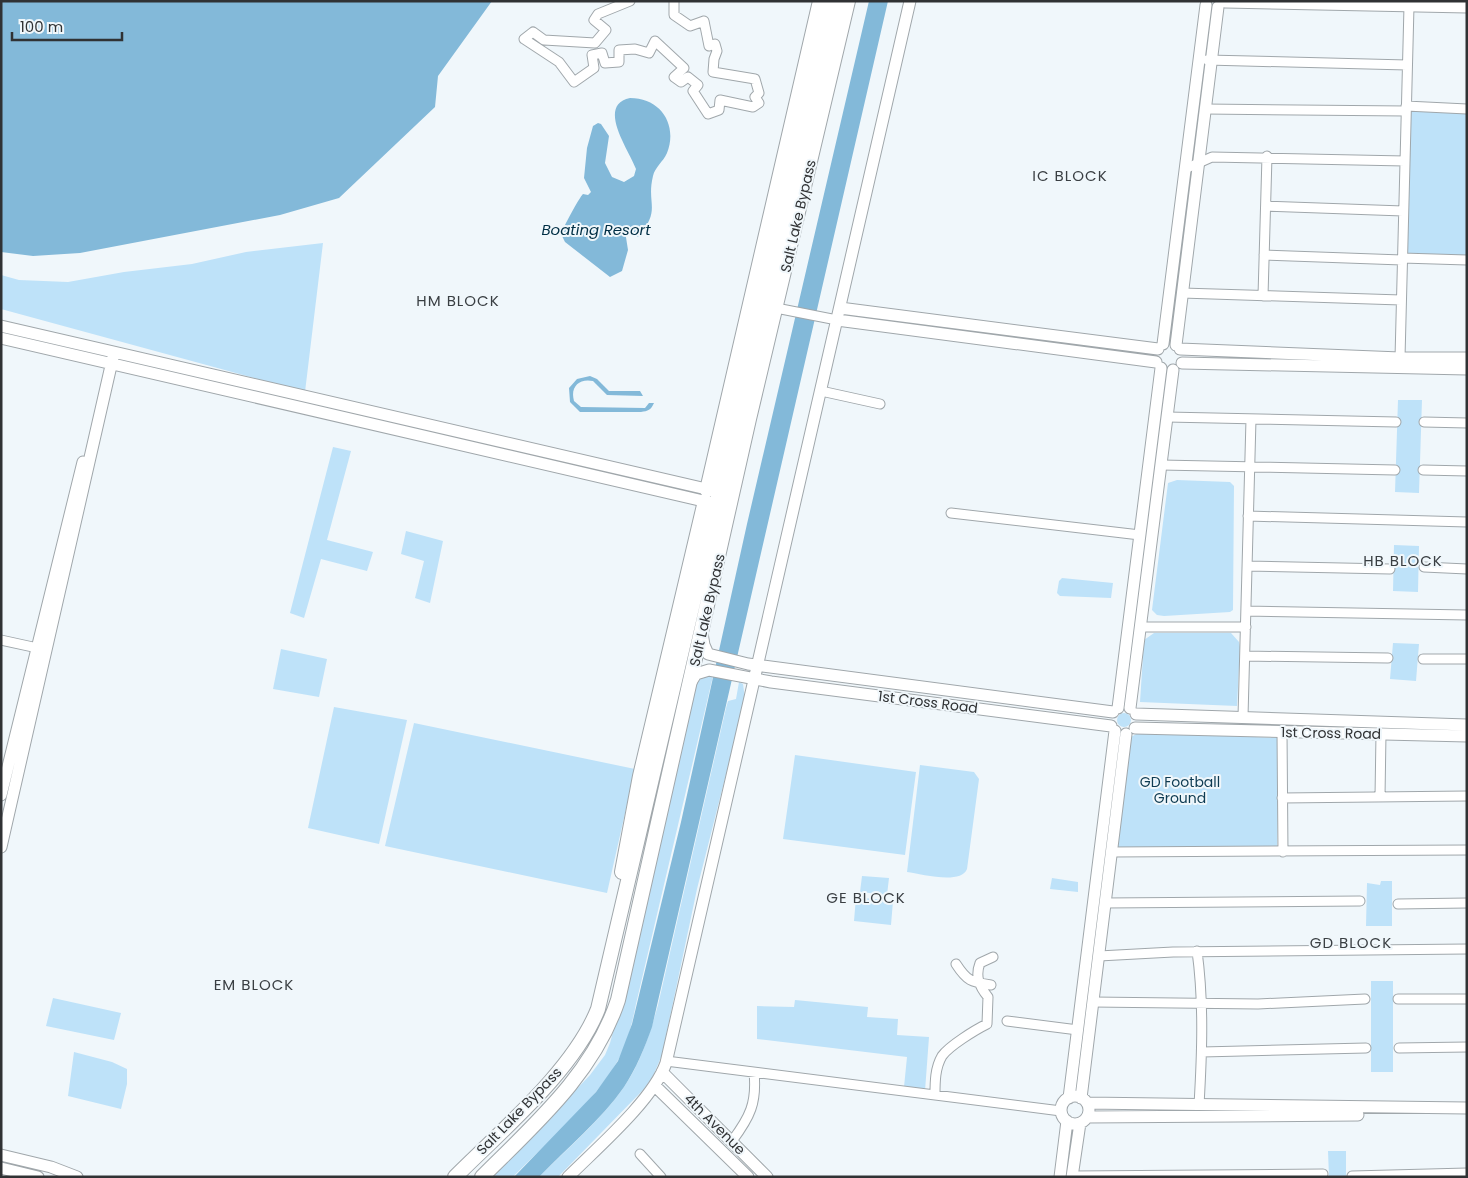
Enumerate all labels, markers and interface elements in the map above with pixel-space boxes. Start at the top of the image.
scale bar [12,10,122,42]
text: 100 m [20,16,63,37]
street label: Salt Lake Bypass [775,158,821,274]
district label: IC BLOCK [1032,165,1108,186]
water label: Boating Resort [541,219,651,240]
district label: HM BLOCK [416,290,500,311]
district label: HB BLOCK [1363,550,1443,571]
street label: Salt Lake Bypass [684,552,730,668]
street label: 1st Cross Road [877,686,979,718]
street label: 1st Cross Road [1281,722,1381,744]
park label: GD Football Ground [1140,772,1220,808]
district label: GE BLOCK [826,887,906,908]
district label: GD BLOCK [1310,932,1392,953]
district label: EM BLOCK [214,974,294,995]
street label: Salt Lake Bypass [472,1063,566,1159]
street label: 4th Avenue [680,1089,750,1159]

